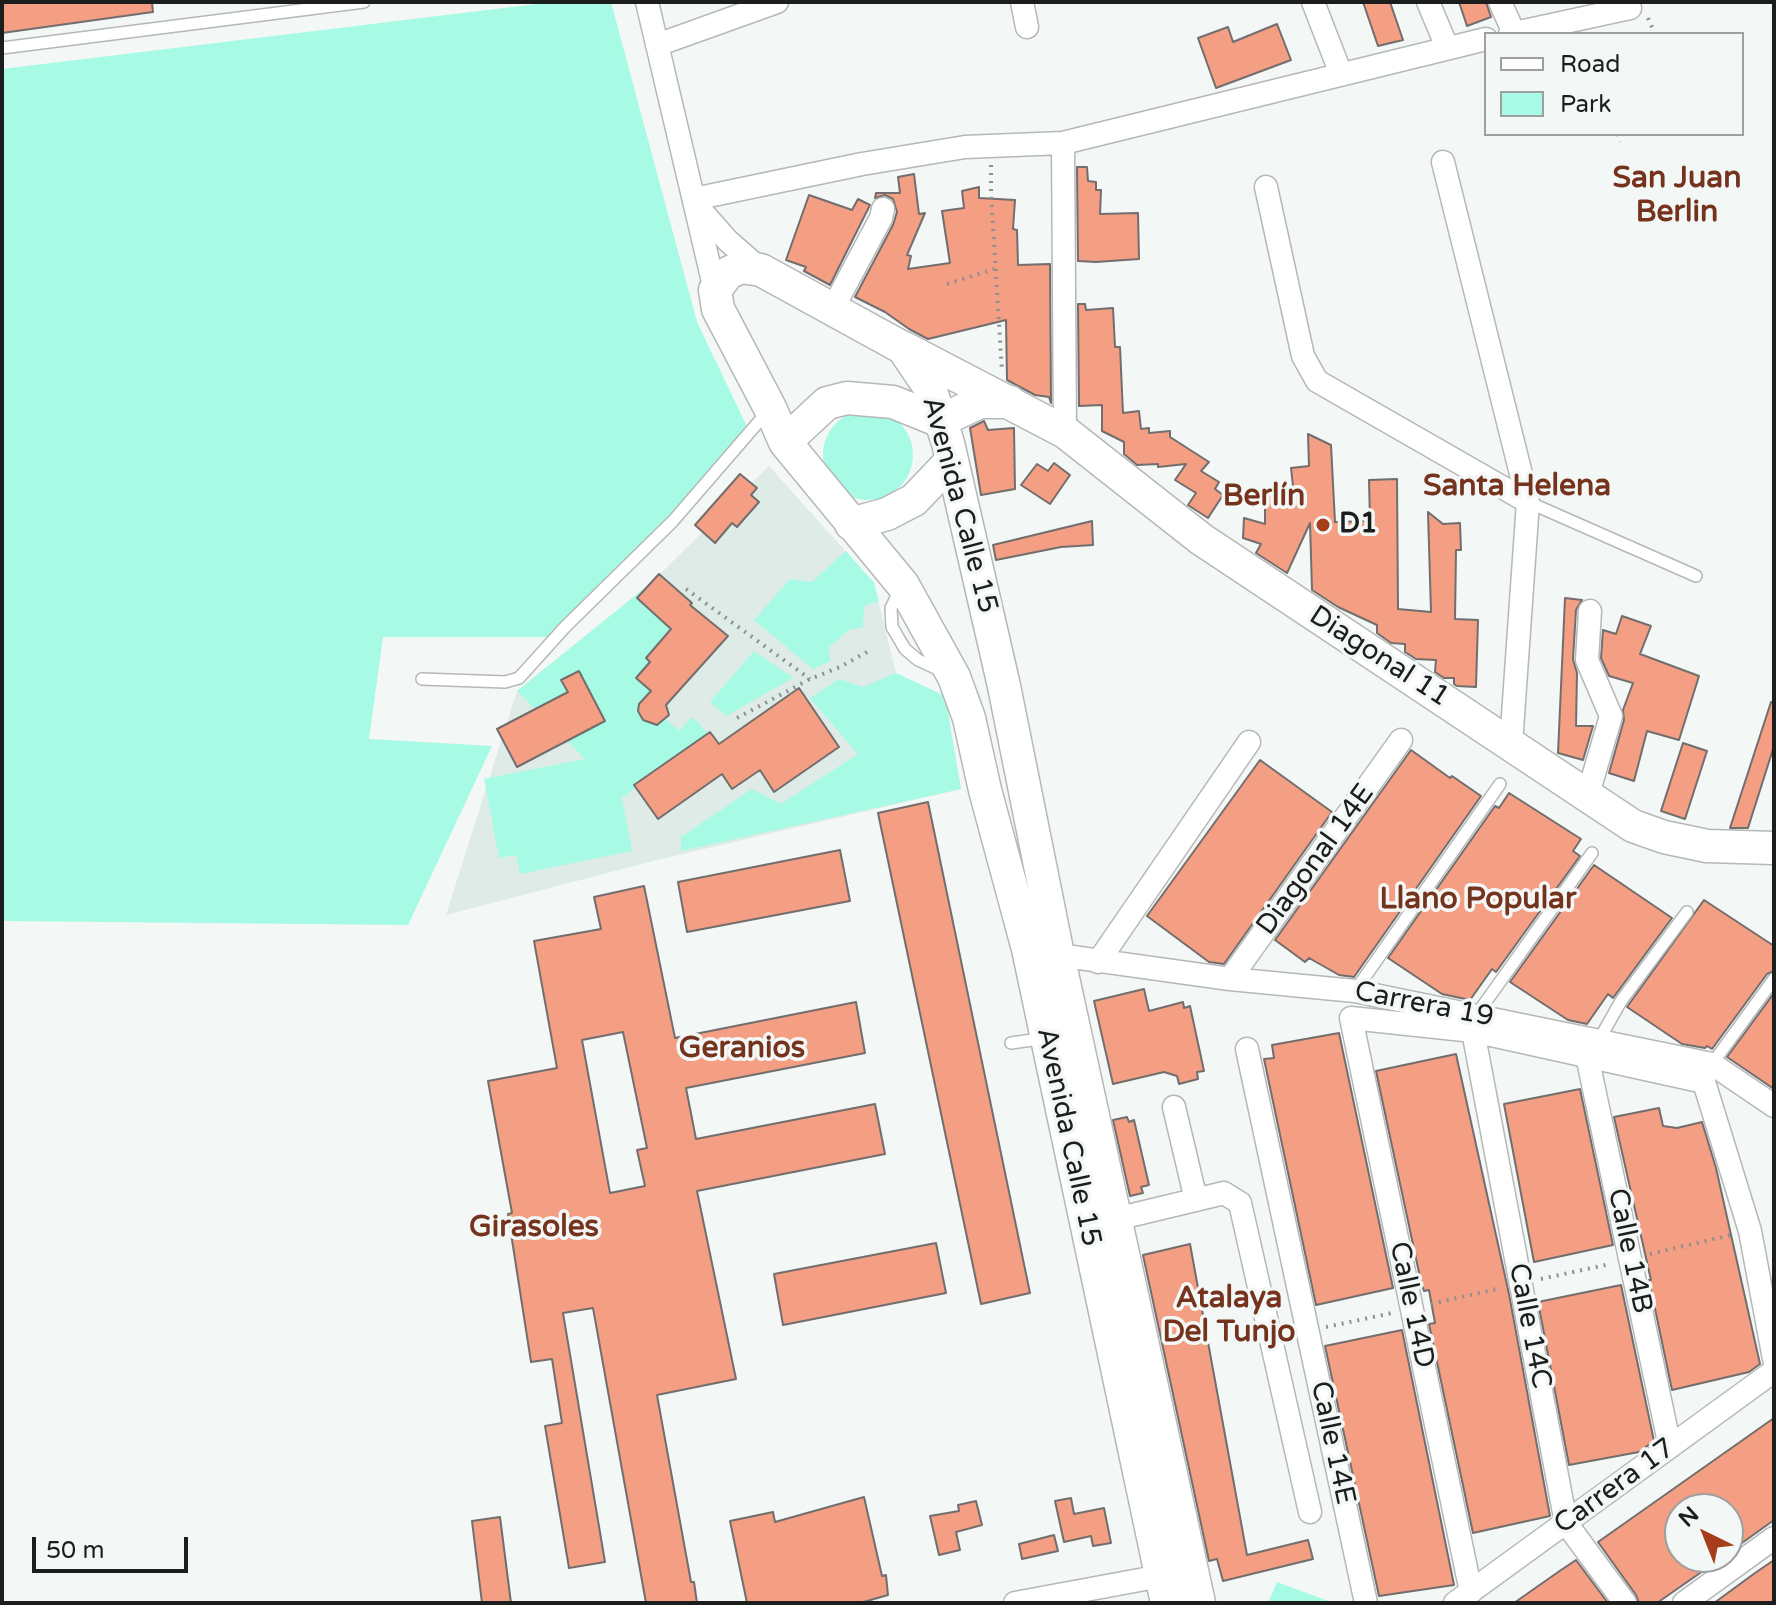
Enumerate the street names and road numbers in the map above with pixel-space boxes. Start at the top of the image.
street label: Avenida Calle 15 [914,393,1004,617]
street label: Diagonal 11 [1303,599,1455,715]
street label: Diagonal 14E [1250,778,1382,942]
street label: Carrera 19 [1352,975,1496,1035]
street label: Avenida Calle 15 [1028,1025,1108,1249]
street label: Calle 14B [1599,1185,1659,1317]
street label: Calle 14D [1381,1239,1441,1371]
street label: Calle 14C [1500,1261,1558,1391]
street label: Calle 14E [1303,1378,1361,1508]
street label: Carrera 17 [1548,1432,1682,1542]

